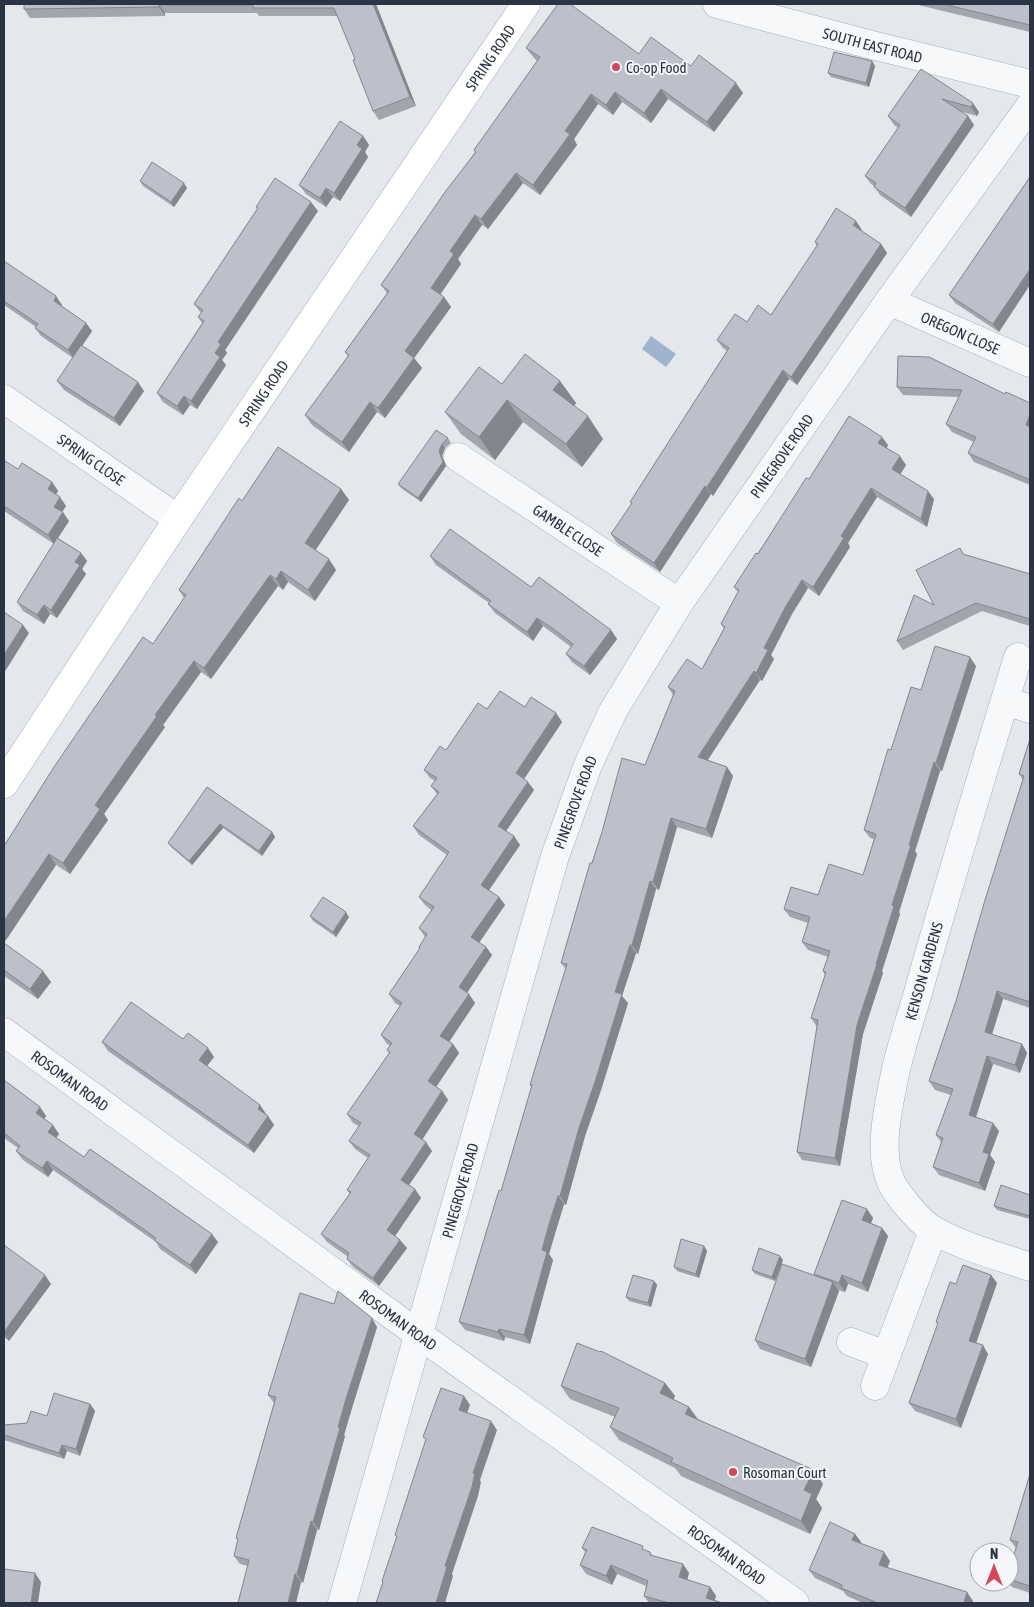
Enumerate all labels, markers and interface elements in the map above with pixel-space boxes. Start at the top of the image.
street label: SPRING ROAD [462,21,518,94]
street label: SOUTH EAST ROAD [821,24,924,66]
place label: Co-op Food [626,59,687,76]
marker: Co-op Food [610,61,622,73]
street label: OREGON CLOSE [919,308,1003,357]
street label: SPRING ROAD [235,357,291,429]
street label: PINEGROVE ROAD [746,411,816,501]
street label: SPRING CLOSE [54,430,129,489]
street label: GAMBLE CLOSE [530,500,607,559]
street label: PINEGROVE ROAD [550,753,600,851]
street label: KENSON GARDENS [902,920,946,1022]
street label: ROSOMAN ROAD [28,1047,112,1114]
street label: PINEGROVE ROAD [438,1141,481,1240]
street label: ROSOMAN ROAD [356,1286,440,1353]
place label: Rosoman Court [743,1464,827,1481]
marker: Rosoman Court [727,1466,739,1478]
street label: ROSOMAN ROAD [685,1521,769,1588]
north arrow [969,1542,1019,1592]
text: N [990,1546,998,1562]

